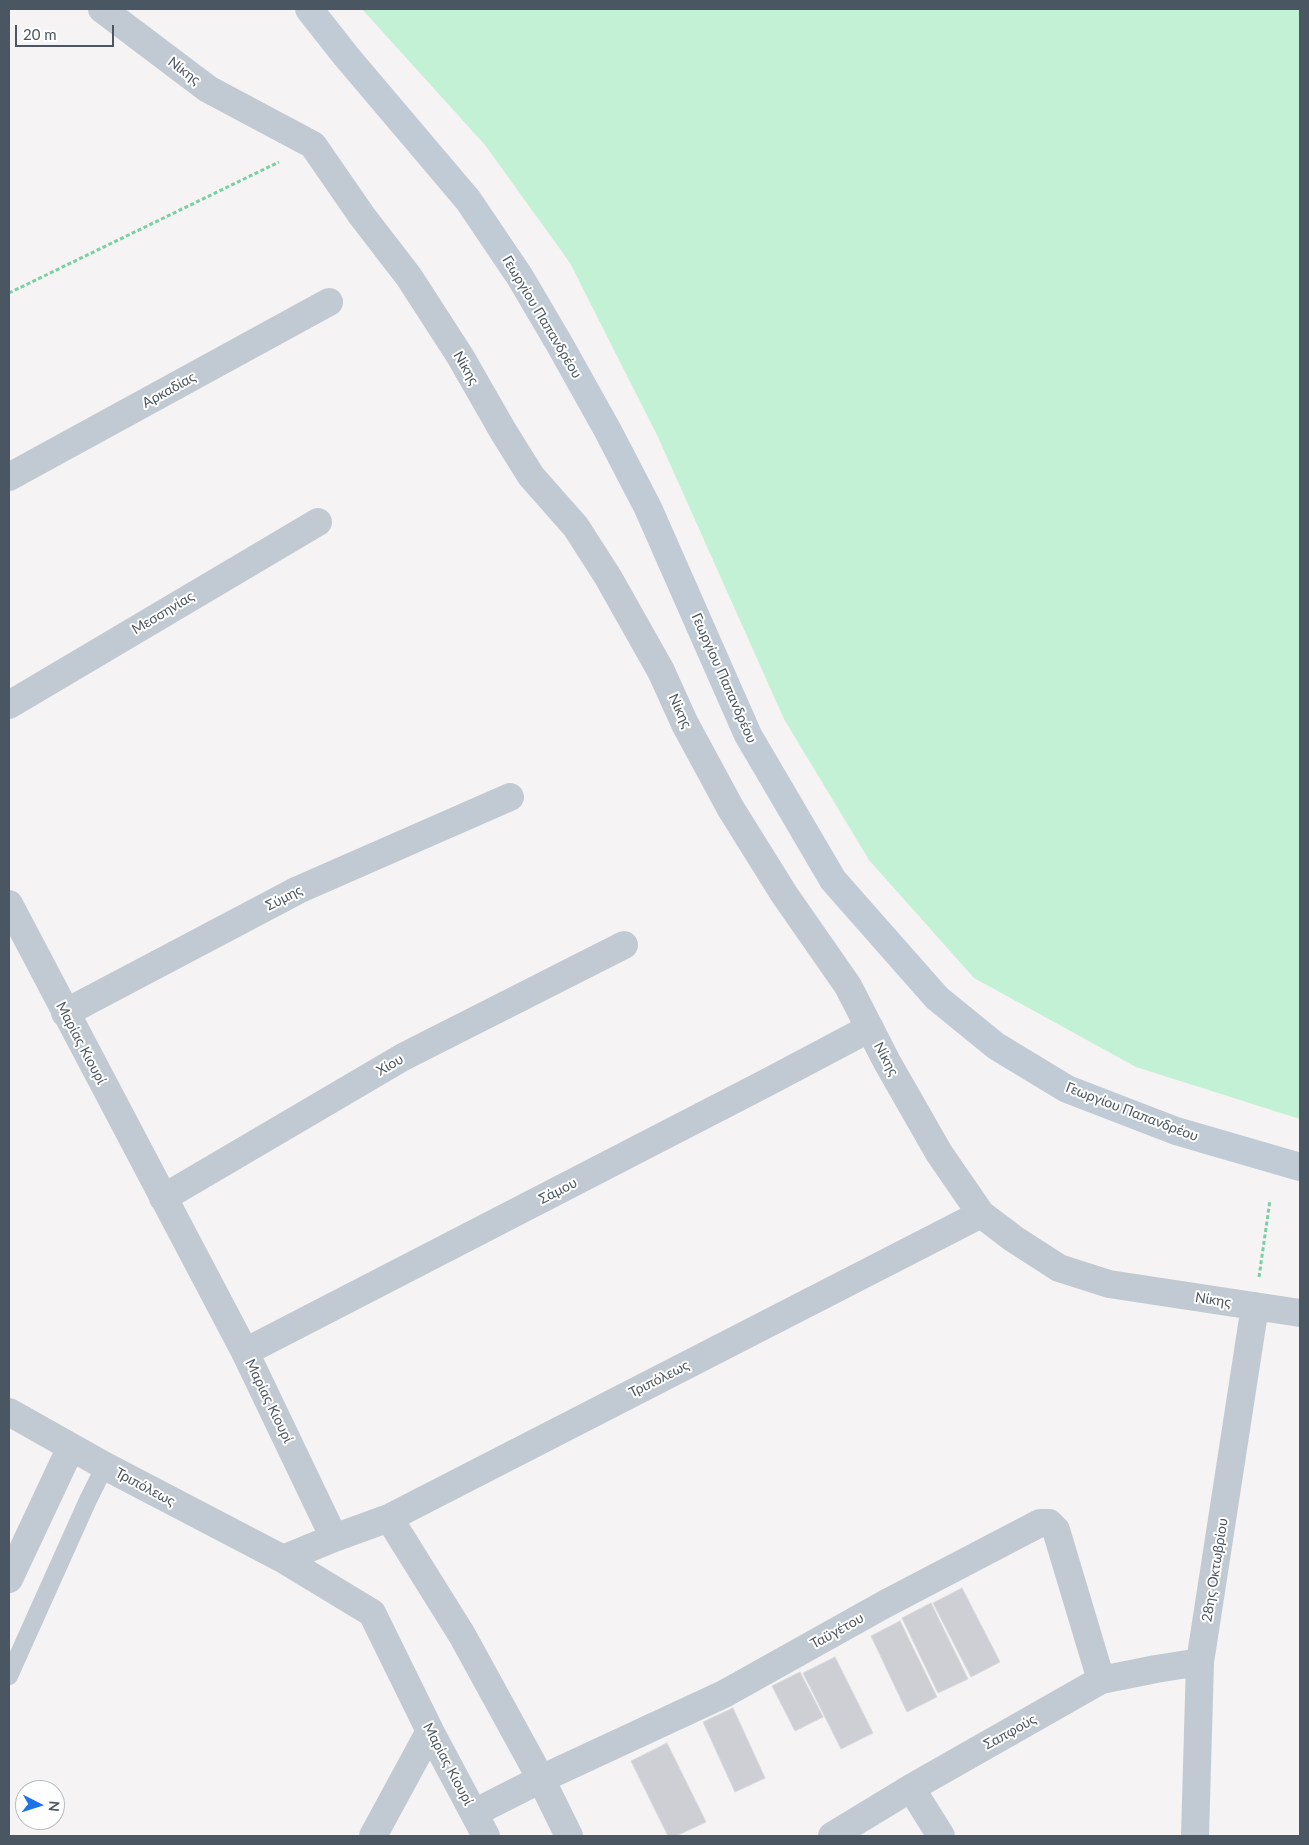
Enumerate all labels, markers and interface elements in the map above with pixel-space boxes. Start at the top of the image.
scale bar [18,15,116,47]
text: 20 m [23,25,57,43]
street label: Νίκης [165,53,203,89]
street label: Γεωργίου Παπανδρέου [499,253,585,381]
street label: Νίκης [450,348,482,388]
street label: Αρκαδίας [139,368,199,412]
street label: Μεσσηνίας [129,588,197,638]
street label: Γεωργίου Παπανδρέου [688,610,760,746]
street label: Νίκης [665,691,695,731]
street label: Σύμης [263,882,305,914]
street label: Μαρίας Κιουρί [52,999,110,1087]
street label: Νίκης [870,1039,902,1079]
street label: Χίου [374,1051,406,1079]
street label: Γεωργίου Παπανδρέου [1063,1079,1201,1145]
street label: Σάμου [536,1174,580,1208]
street label: Νίκης [1194,1289,1232,1311]
street label: Μαρίας Κιουρί [242,1356,296,1446]
street label: Τριπόλεως [626,1357,692,1401]
street label: Τριπόλεως [112,1464,178,1510]
street label: 28ης Οκτωβρίου [1199,1517,1231,1623]
street label: Ταϋγέτου [807,1610,867,1652]
street label: Σαπφούς [981,1711,1039,1753]
street label: Μαρίας Κιουρί [419,1720,477,1808]
north arrow [15,1780,65,1830]
text: N [46,1800,63,1812]

